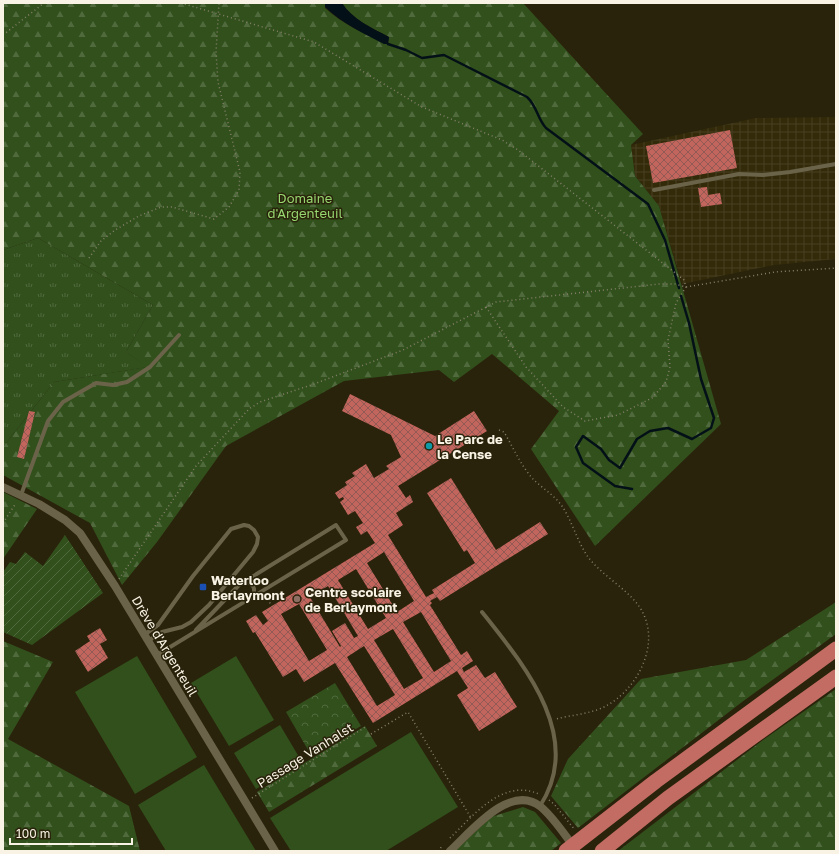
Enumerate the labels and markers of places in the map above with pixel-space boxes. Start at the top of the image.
place label: Le Parc de la Cense [437,431,503,462]
marker: Le Parc de la Cense [424,441,434,451]
place label: Waterloo Berlaymont [211,572,285,603]
marker: Waterloo Berlaymont [198,582,208,592]
place label: Centre scolaire de Berlaymont [305,584,402,615]
marker: Centre scolaire de Berlaymont [292,594,302,604]

